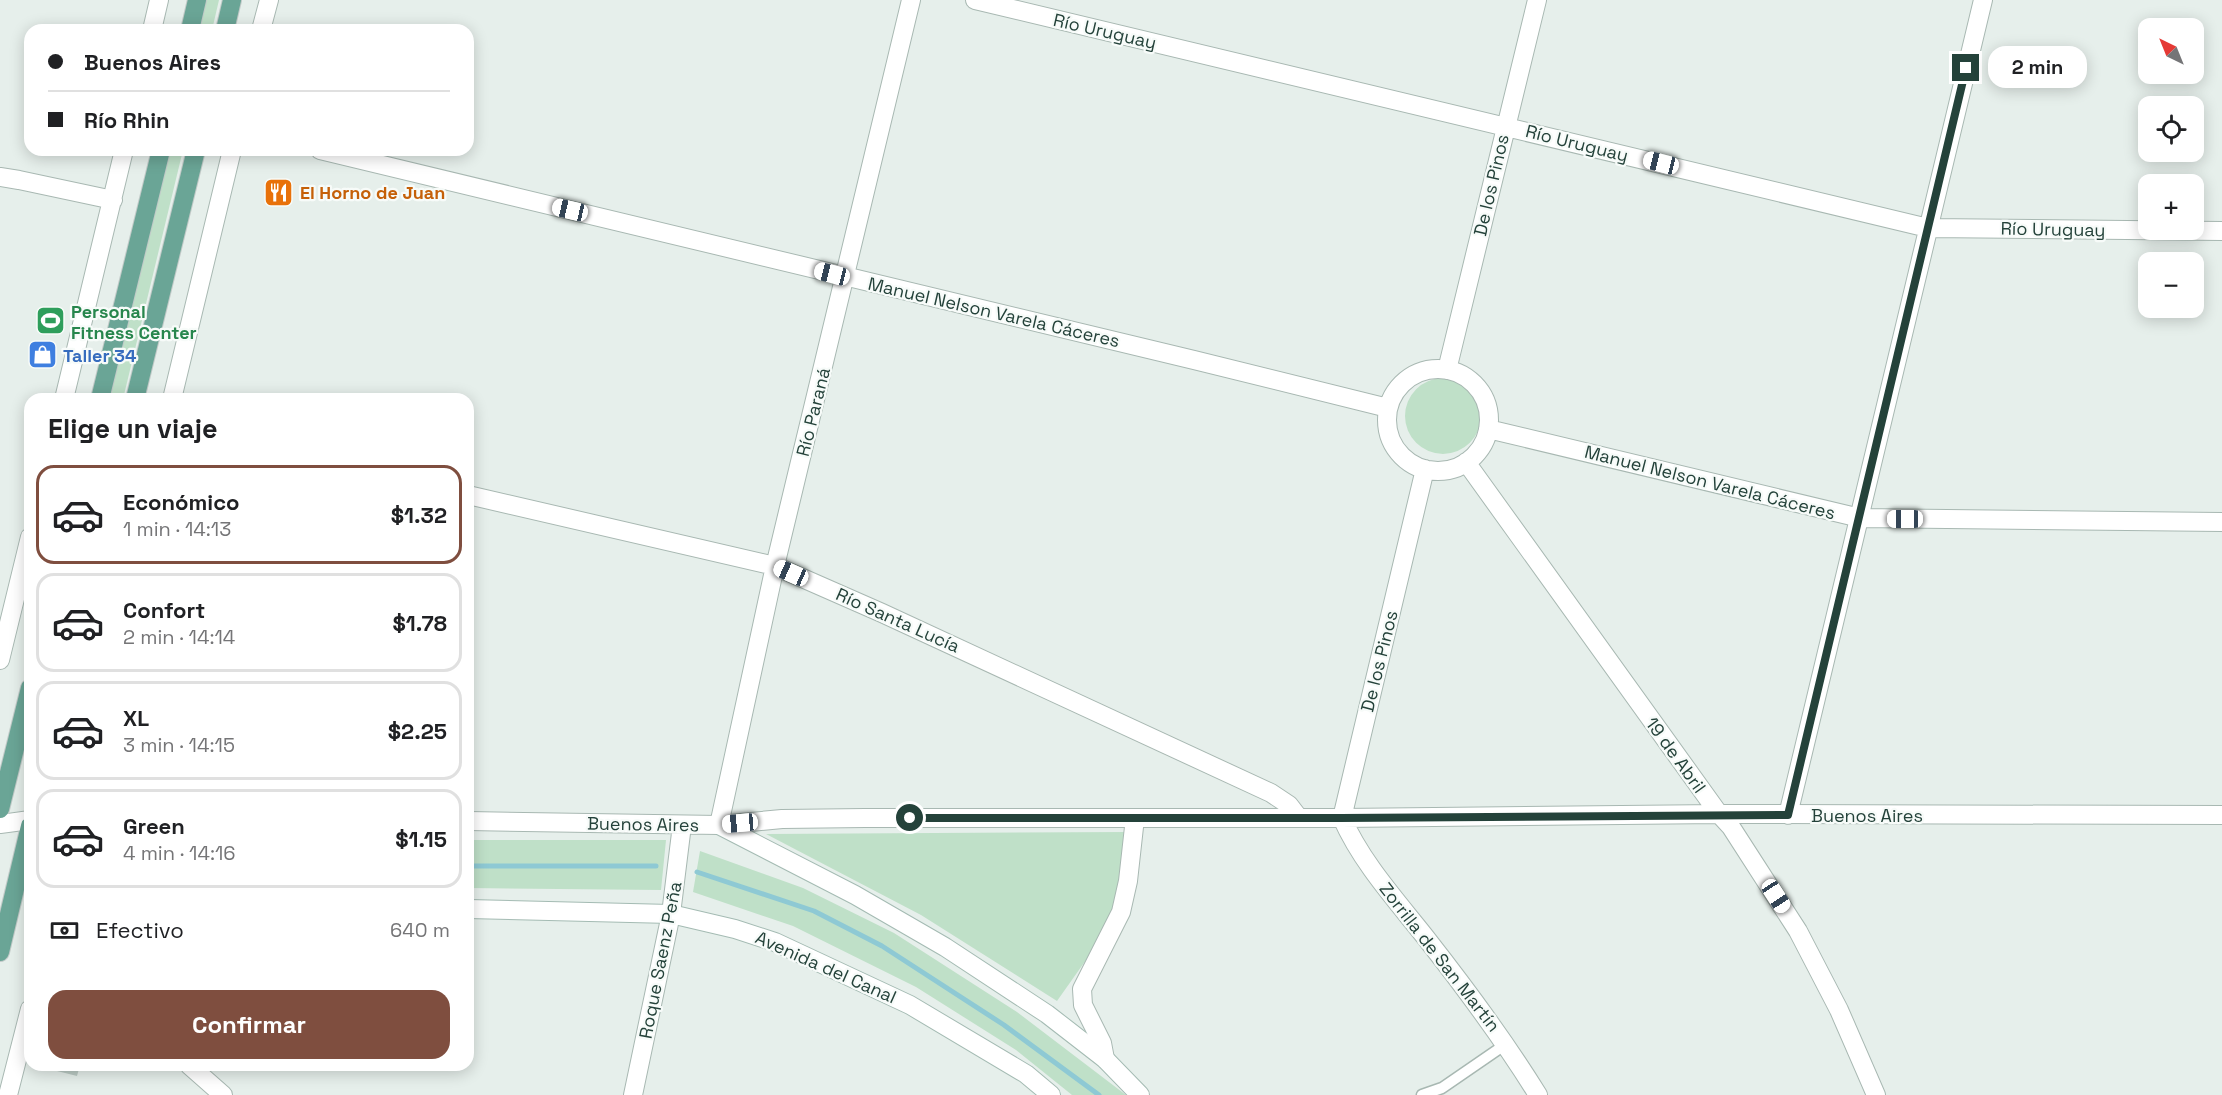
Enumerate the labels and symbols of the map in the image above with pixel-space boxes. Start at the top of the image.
street label: Río Uruguay [1051,8,1159,54]
north arrow [2138,18,2204,84]
callout: 2 min [1987,47,2086,89]
route end [1952,54,1979,81]
street label: Río Uruguay [1523,119,1631,167]
street label: De los Pinos [1468,132,1514,238]
car [1641,150,1681,176]
restaurant icon: El Horno de Juan [263,176,295,208]
place label: El Horno de Juan [300,181,445,204]
car [550,197,590,223]
street label: Río Uruguay [2000,217,2106,241]
car [812,261,852,287]
street label: Manuel Nelson Varela Cáceres [866,272,1122,352]
place label: Personal Fitness Center [71,300,197,344]
sports icon: Personal Fitness Center [34,305,66,337]
shop icon: Taller 34 [26,339,58,371]
place label: Taller 34 [63,344,137,367]
street label: Río Paraná [791,365,835,459]
street label: Manuel Nelson Varela Cáceres [1582,440,1838,524]
car [1887,510,1923,528]
car [771,557,811,589]
street label: Río Santa Lucía [832,582,964,658]
street label: De los Pinos [1355,608,1403,714]
street label: 19 de Abril [1641,713,1711,797]
route start [896,804,923,831]
street label: Buenos Aires [1811,804,1923,827]
street label: Buenos Aires [587,812,699,836]
car [721,812,759,834]
car [1759,876,1793,916]
street label: Zorrilla de San Martín [1374,878,1506,1036]
street label: Roque Saenz Peña [633,879,687,1041]
street label: Avenida del Canal [752,926,900,1008]

